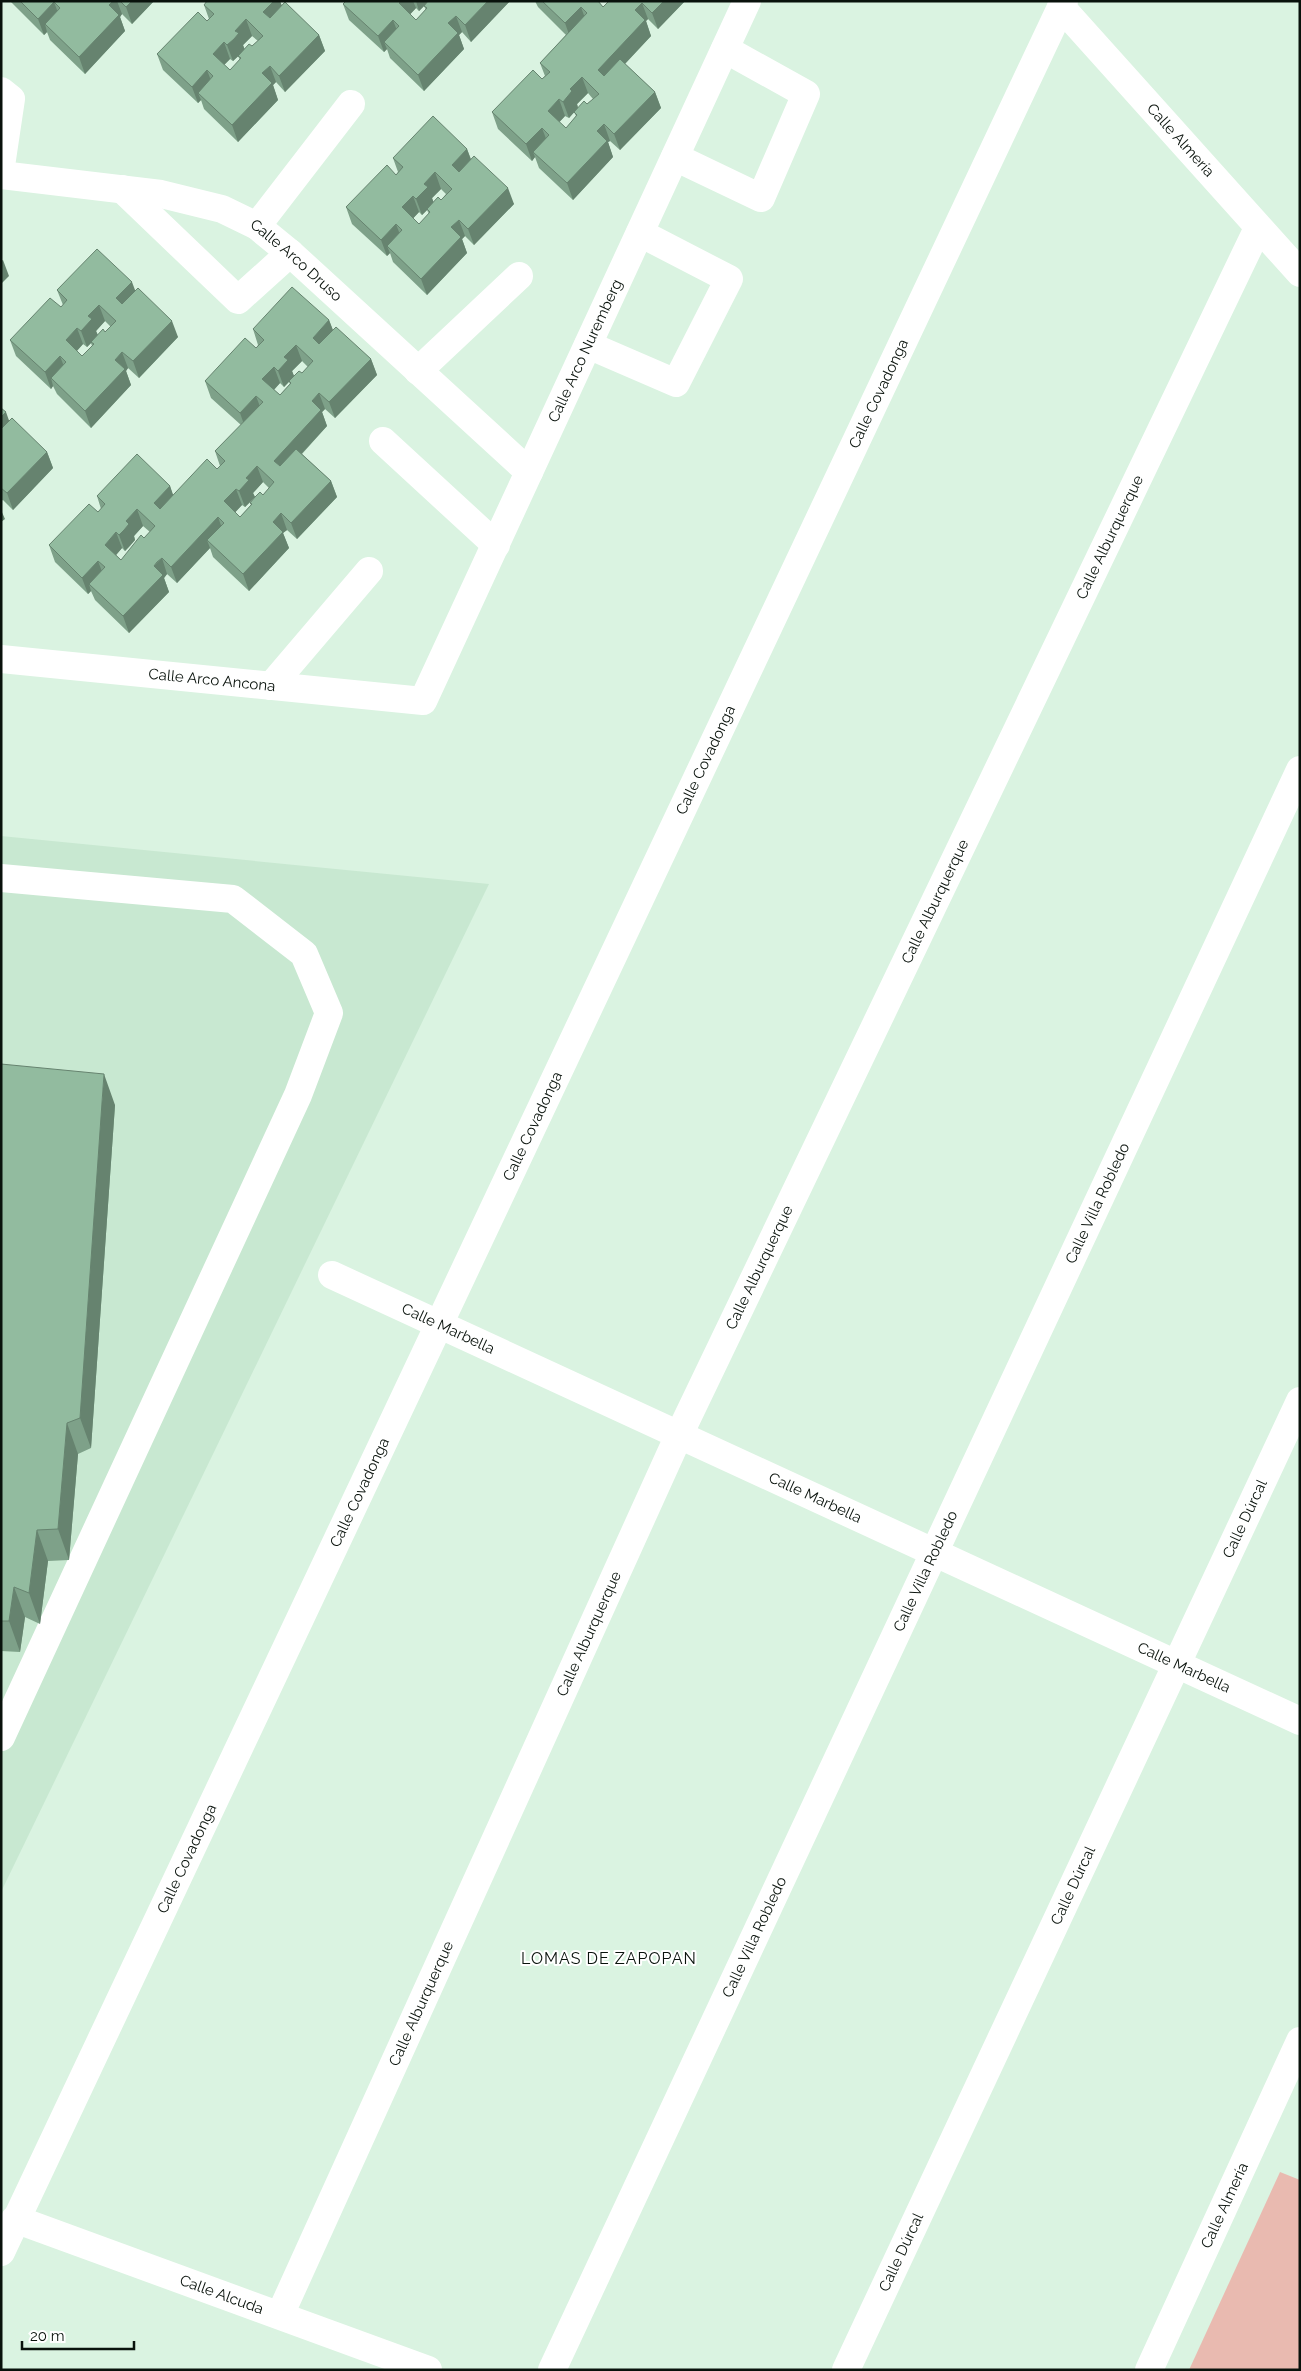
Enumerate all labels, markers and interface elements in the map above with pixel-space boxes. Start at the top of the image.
street label: Calle Almería [1143,100,1218,181]
street label: Calle Arco Druso [248,215,346,305]
street label: Calle Arco Nuremberg [544,276,626,425]
street label: Calle Covadonga [845,336,912,451]
street label: Calle Alburquerque [1072,472,1147,602]
street label: Calle Arco Ancona [148,665,276,695]
street label: Calle Covadonga [672,702,739,818]
street label: Calle Alburquerque [898,836,972,966]
street label: Calle Covadonga [499,1069,566,1184]
street label: Calle Villa Robledo [1061,1140,1133,1267]
street label: Calle Alburquerque [722,1202,797,1332]
street label: Calle Marbella [399,1299,498,1358]
street label: Calle Covadonga [326,1435,393,1550]
street label: Calle Marbella [766,1468,865,1527]
street label: Calle Dúrcal [1219,1476,1271,1561]
street label: Calle Villa Robledo [890,1508,962,1634]
street label: Calle Alburquerque [553,1568,625,1699]
street label: Calle Marbella [1135,1638,1233,1697]
street label: Calle Covadonga [153,1801,220,1916]
street label: Calle Dúrcal [1047,1843,1099,1928]
street label: Calle Villa Robledo [718,1874,790,2000]
street label: Calle Alburquerque [385,1938,457,2069]
district label: LOMAS DE ZAPOPAN [521,1949,697,1968]
street label: Calle Almería [1197,2160,1252,2251]
street label: Calle Dúrcal [875,2209,928,2294]
street label: Calle Alcuda [177,2271,266,2318]
scale bar [22,2318,135,2350]
text: 20 m [30,2327,65,2345]

